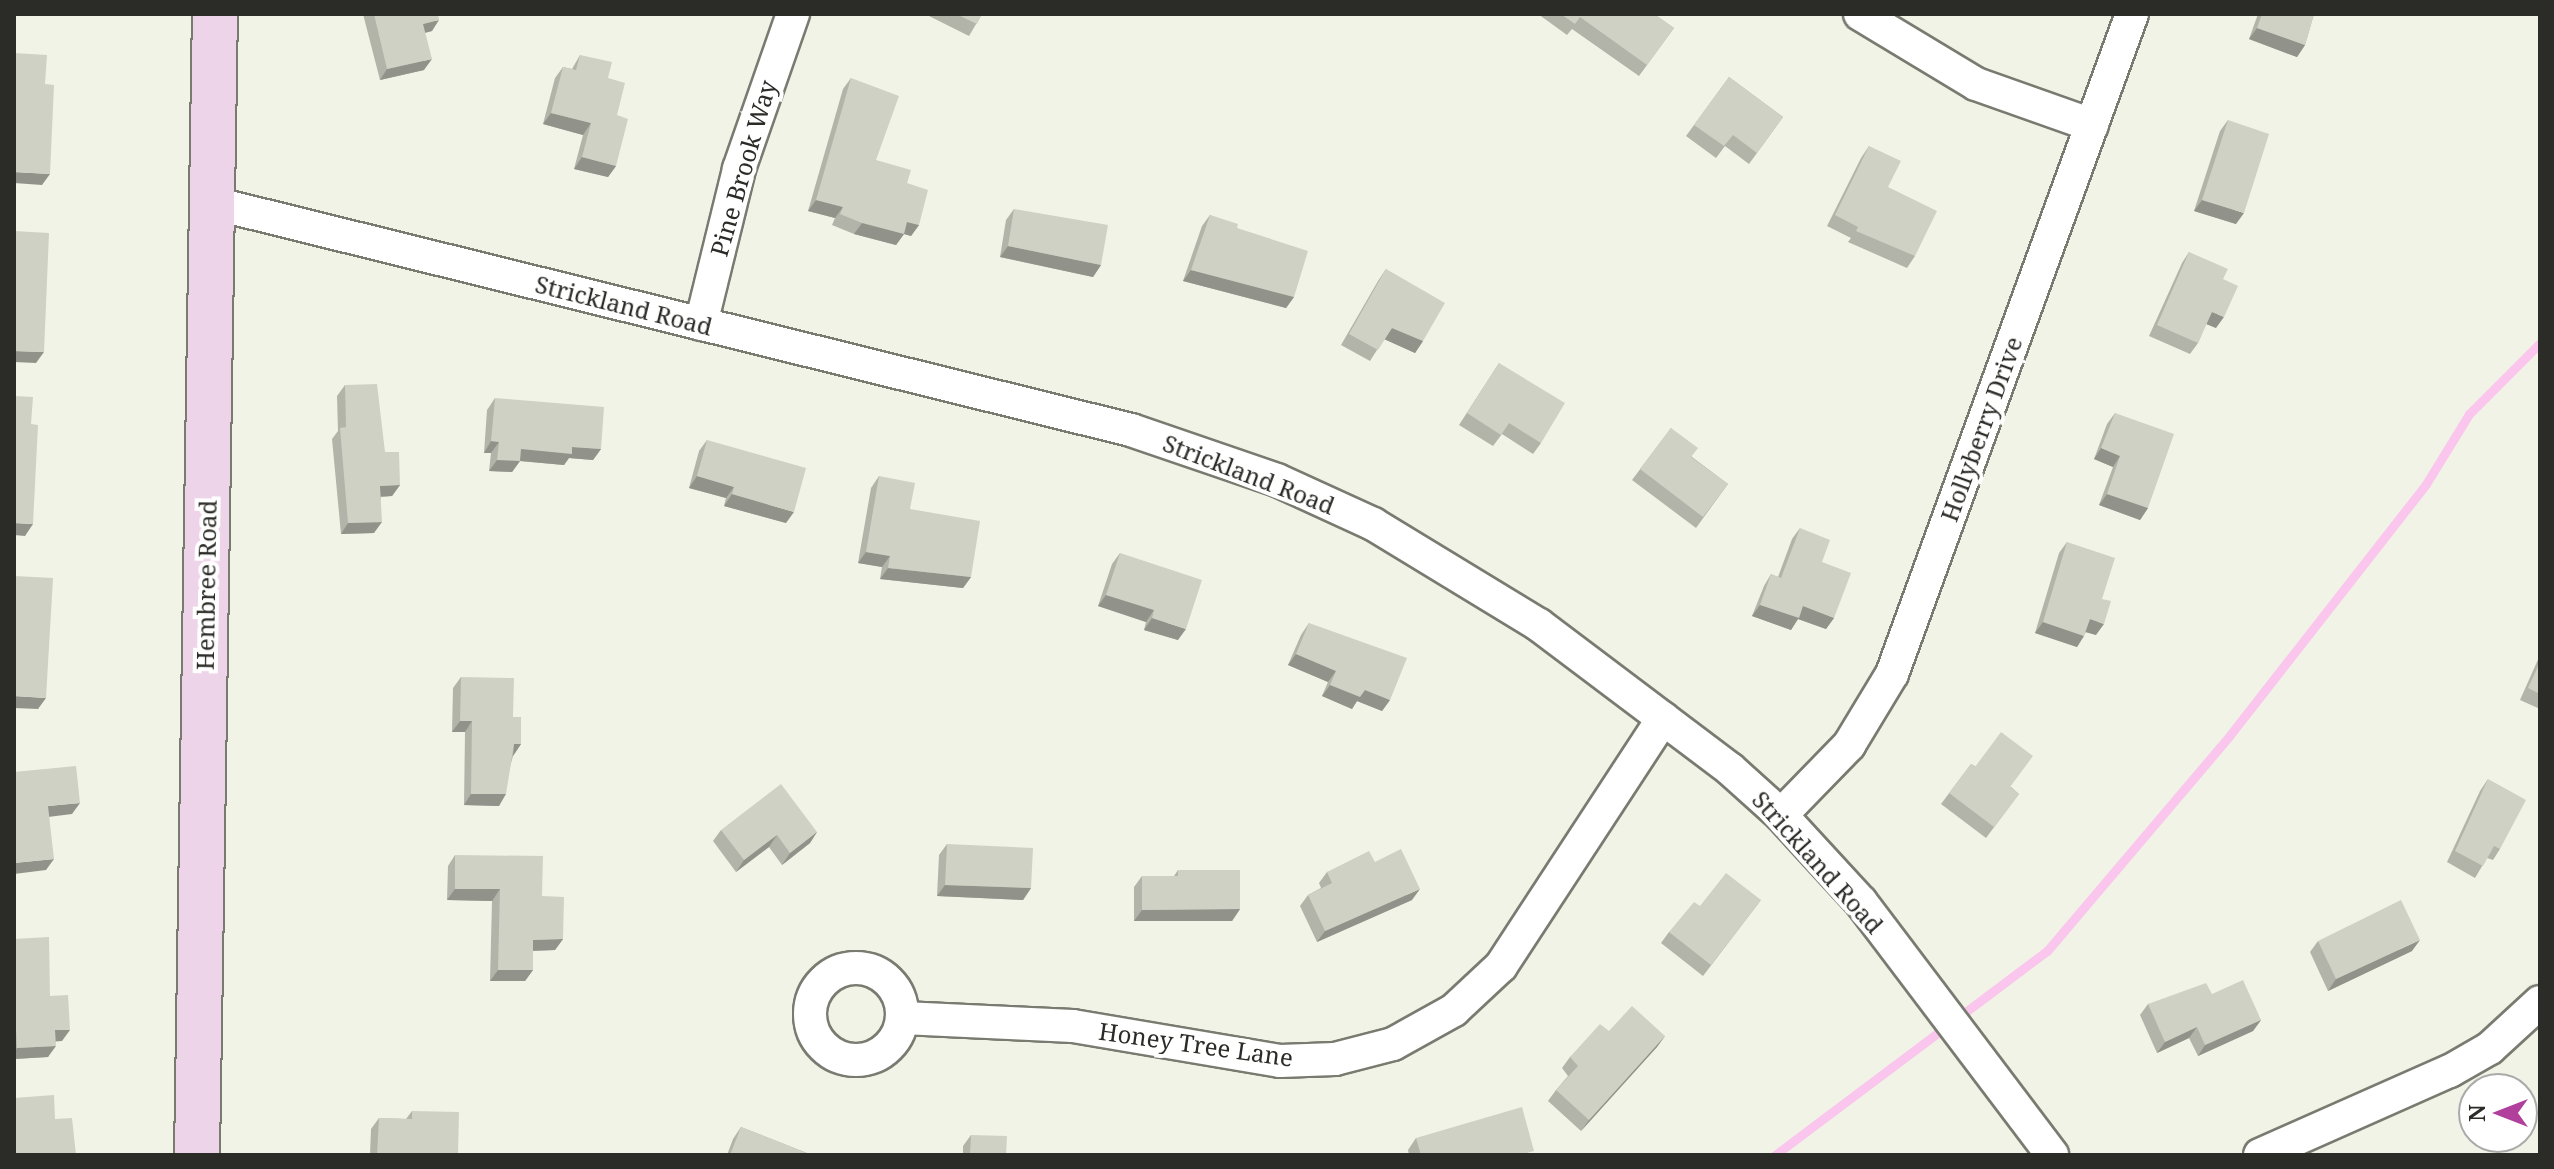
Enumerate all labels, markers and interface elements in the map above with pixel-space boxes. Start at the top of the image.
street label: Pine Brook Way [704,77,782,259]
street label: Strickland Road [532,269,716,341]
street label: Hollyberry Drive [1934,333,2028,525]
street label: Strickland Road [1159,428,1339,520]
street label: Hembree Road [190,500,222,670]
street label: Strickland Road [1747,785,1889,939]
street label: Honey Tree Lane [1097,1016,1295,1072]
north arrow [2458,1073,2538,1153]
text: N [2461,1104,2491,1122]

